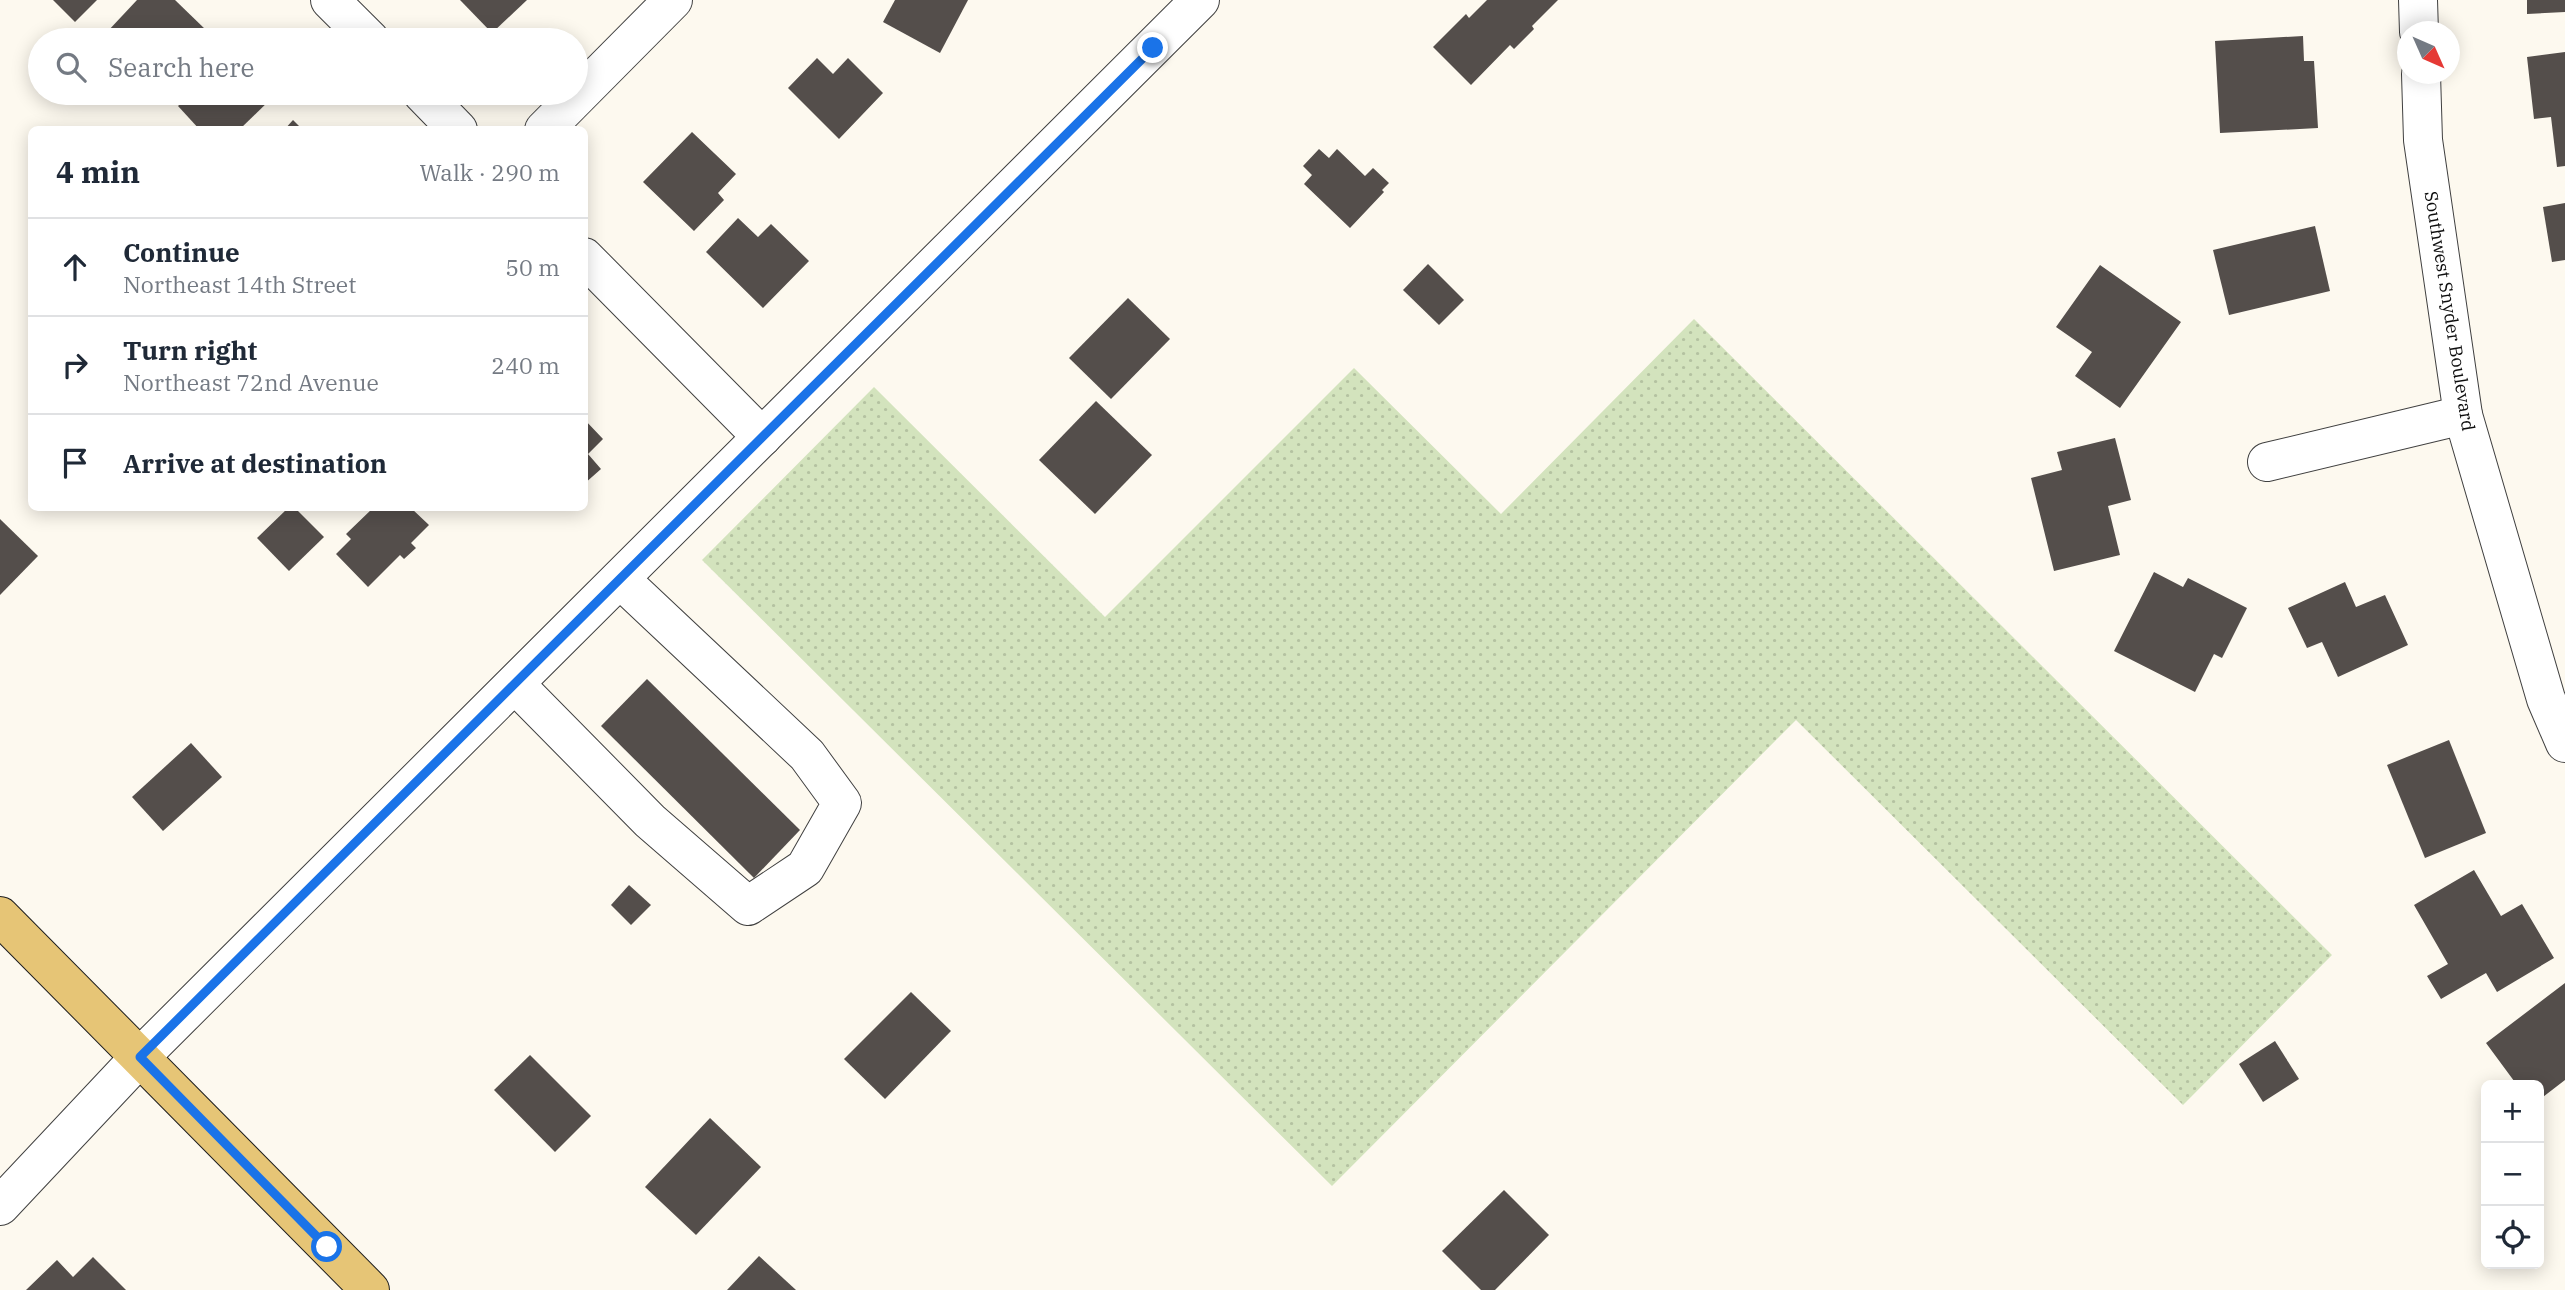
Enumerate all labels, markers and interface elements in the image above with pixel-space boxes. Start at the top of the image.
north arrow [2397,21,2460,84]
search box [28,28,588,105]
route end [1137,32,1168,63]
icon: search [52,48,90,86]
text: Search here [108,50,254,84]
text: 4 min [56,152,140,191]
text: Walk · 290 m [419,157,560,187]
street label: Southwest Snyder Boulevard [2420,189,2480,433]
text: Continue [123,235,240,269]
icon: ahead [56,248,94,286]
text: 50 m [505,252,560,282]
text: Northeast 14th Street [123,269,356,299]
text: Turn right [123,333,257,367]
icon: right [56,346,94,384]
text: 240 m [491,350,560,380]
text: Northeast 72nd Avenue [123,367,379,397]
icon: arrive [56,444,94,482]
text: Arrive at destination [123,446,387,480]
map controls [2481,1080,2544,1269]
button: + [2481,1080,2544,1143]
button: − [2481,1143,2544,1206]
button: locate [2481,1206,2544,1269]
route start [311,1231,342,1262]

